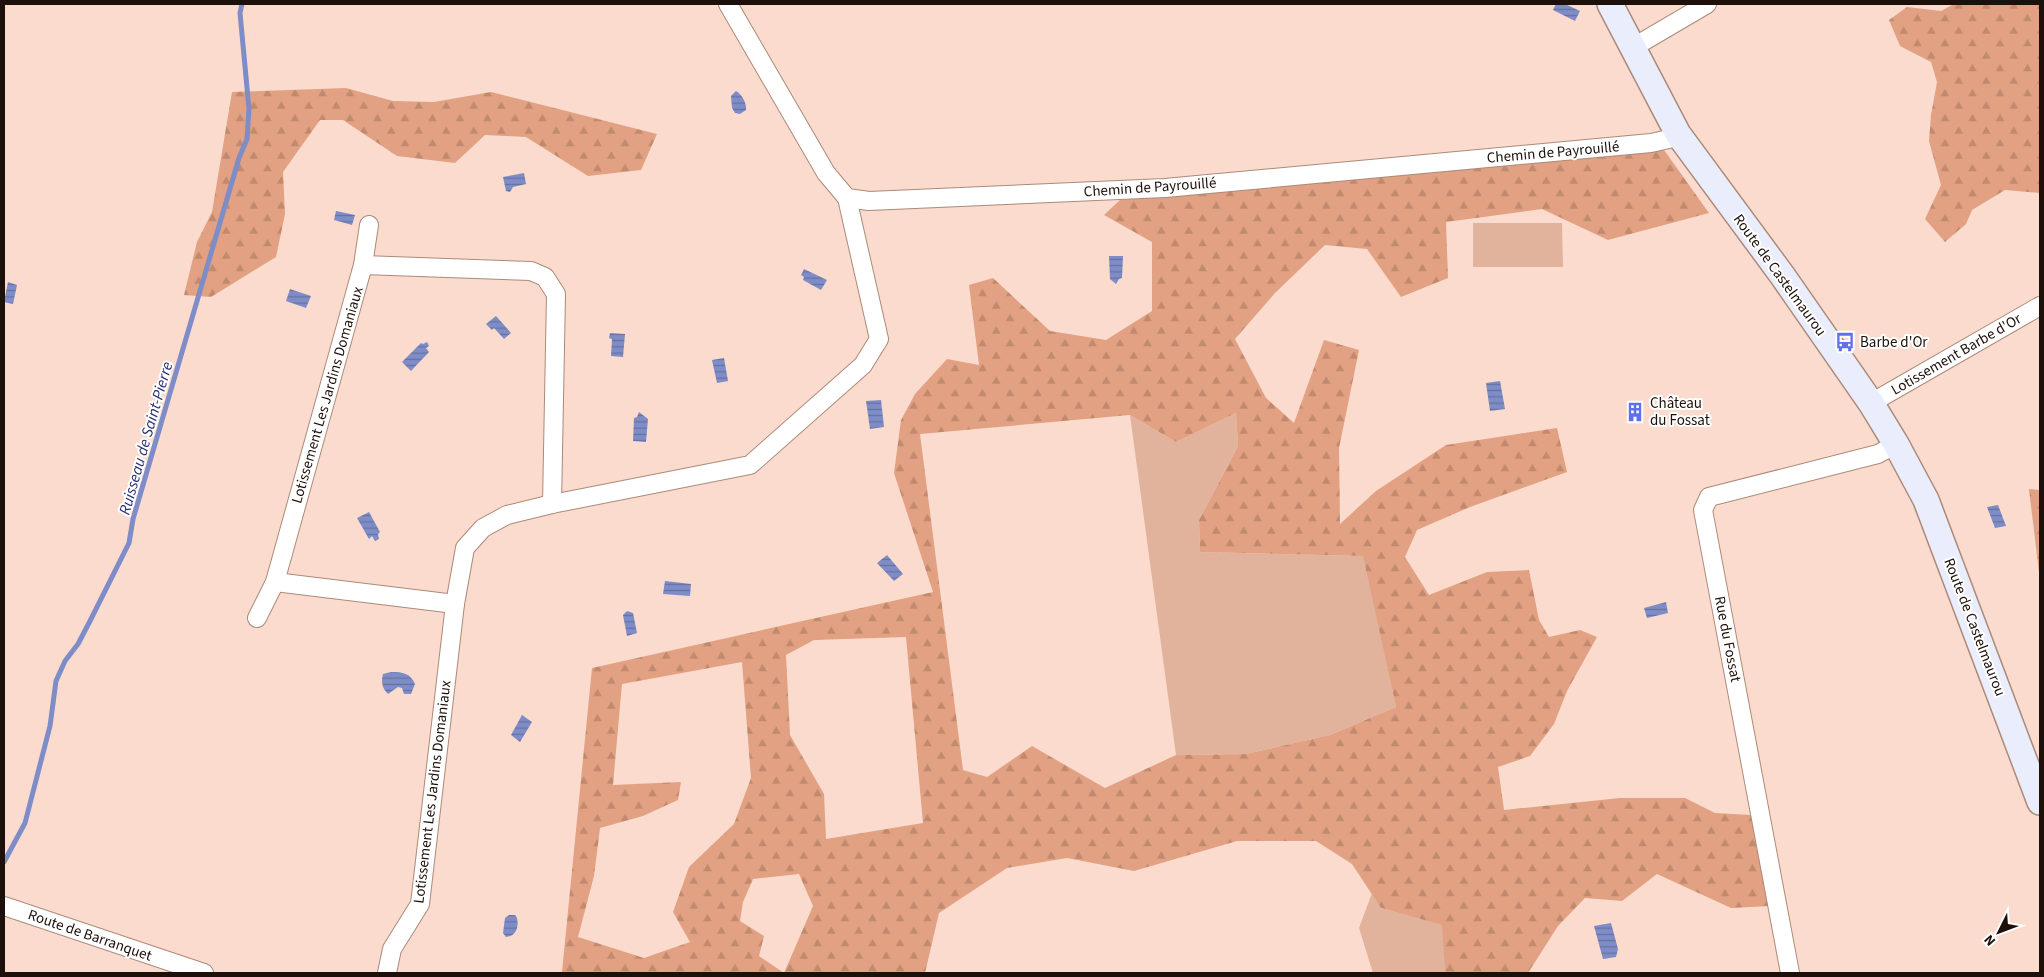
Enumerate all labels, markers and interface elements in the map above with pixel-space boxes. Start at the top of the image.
street label: Chemin de Payrouillé [1486,136,1620,169]
street label: Chemin de Payrouillé [1083,172,1217,203]
street label: Route de Castelmaurou [1728,210,1831,341]
street label: Lotissement Les Jardins Domaniaux [286,284,369,506]
street label: Lotissement Barbe d'Or [1887,308,2026,400]
bus stop icon: Barbe d'Or [1834,331,1856,353]
place label: Barbe d'Or [1860,332,1928,353]
water label: Ruisseau de Saint-Pierre [114,359,178,517]
place label: Château du Fossat [1650,393,1710,431]
building icon: Château du Fossat [1624,401,1646,423]
street label: Route de Castelmaurou [1938,555,2011,699]
street label: Rue du Fossat [1709,594,1746,684]
street label: Lotissement Les Jardins Domaniaux [408,679,457,905]
street label: Route de Barranquet [25,904,155,967]
north arrow [1974,907,2024,957]
text: N [1980,930,2001,950]

